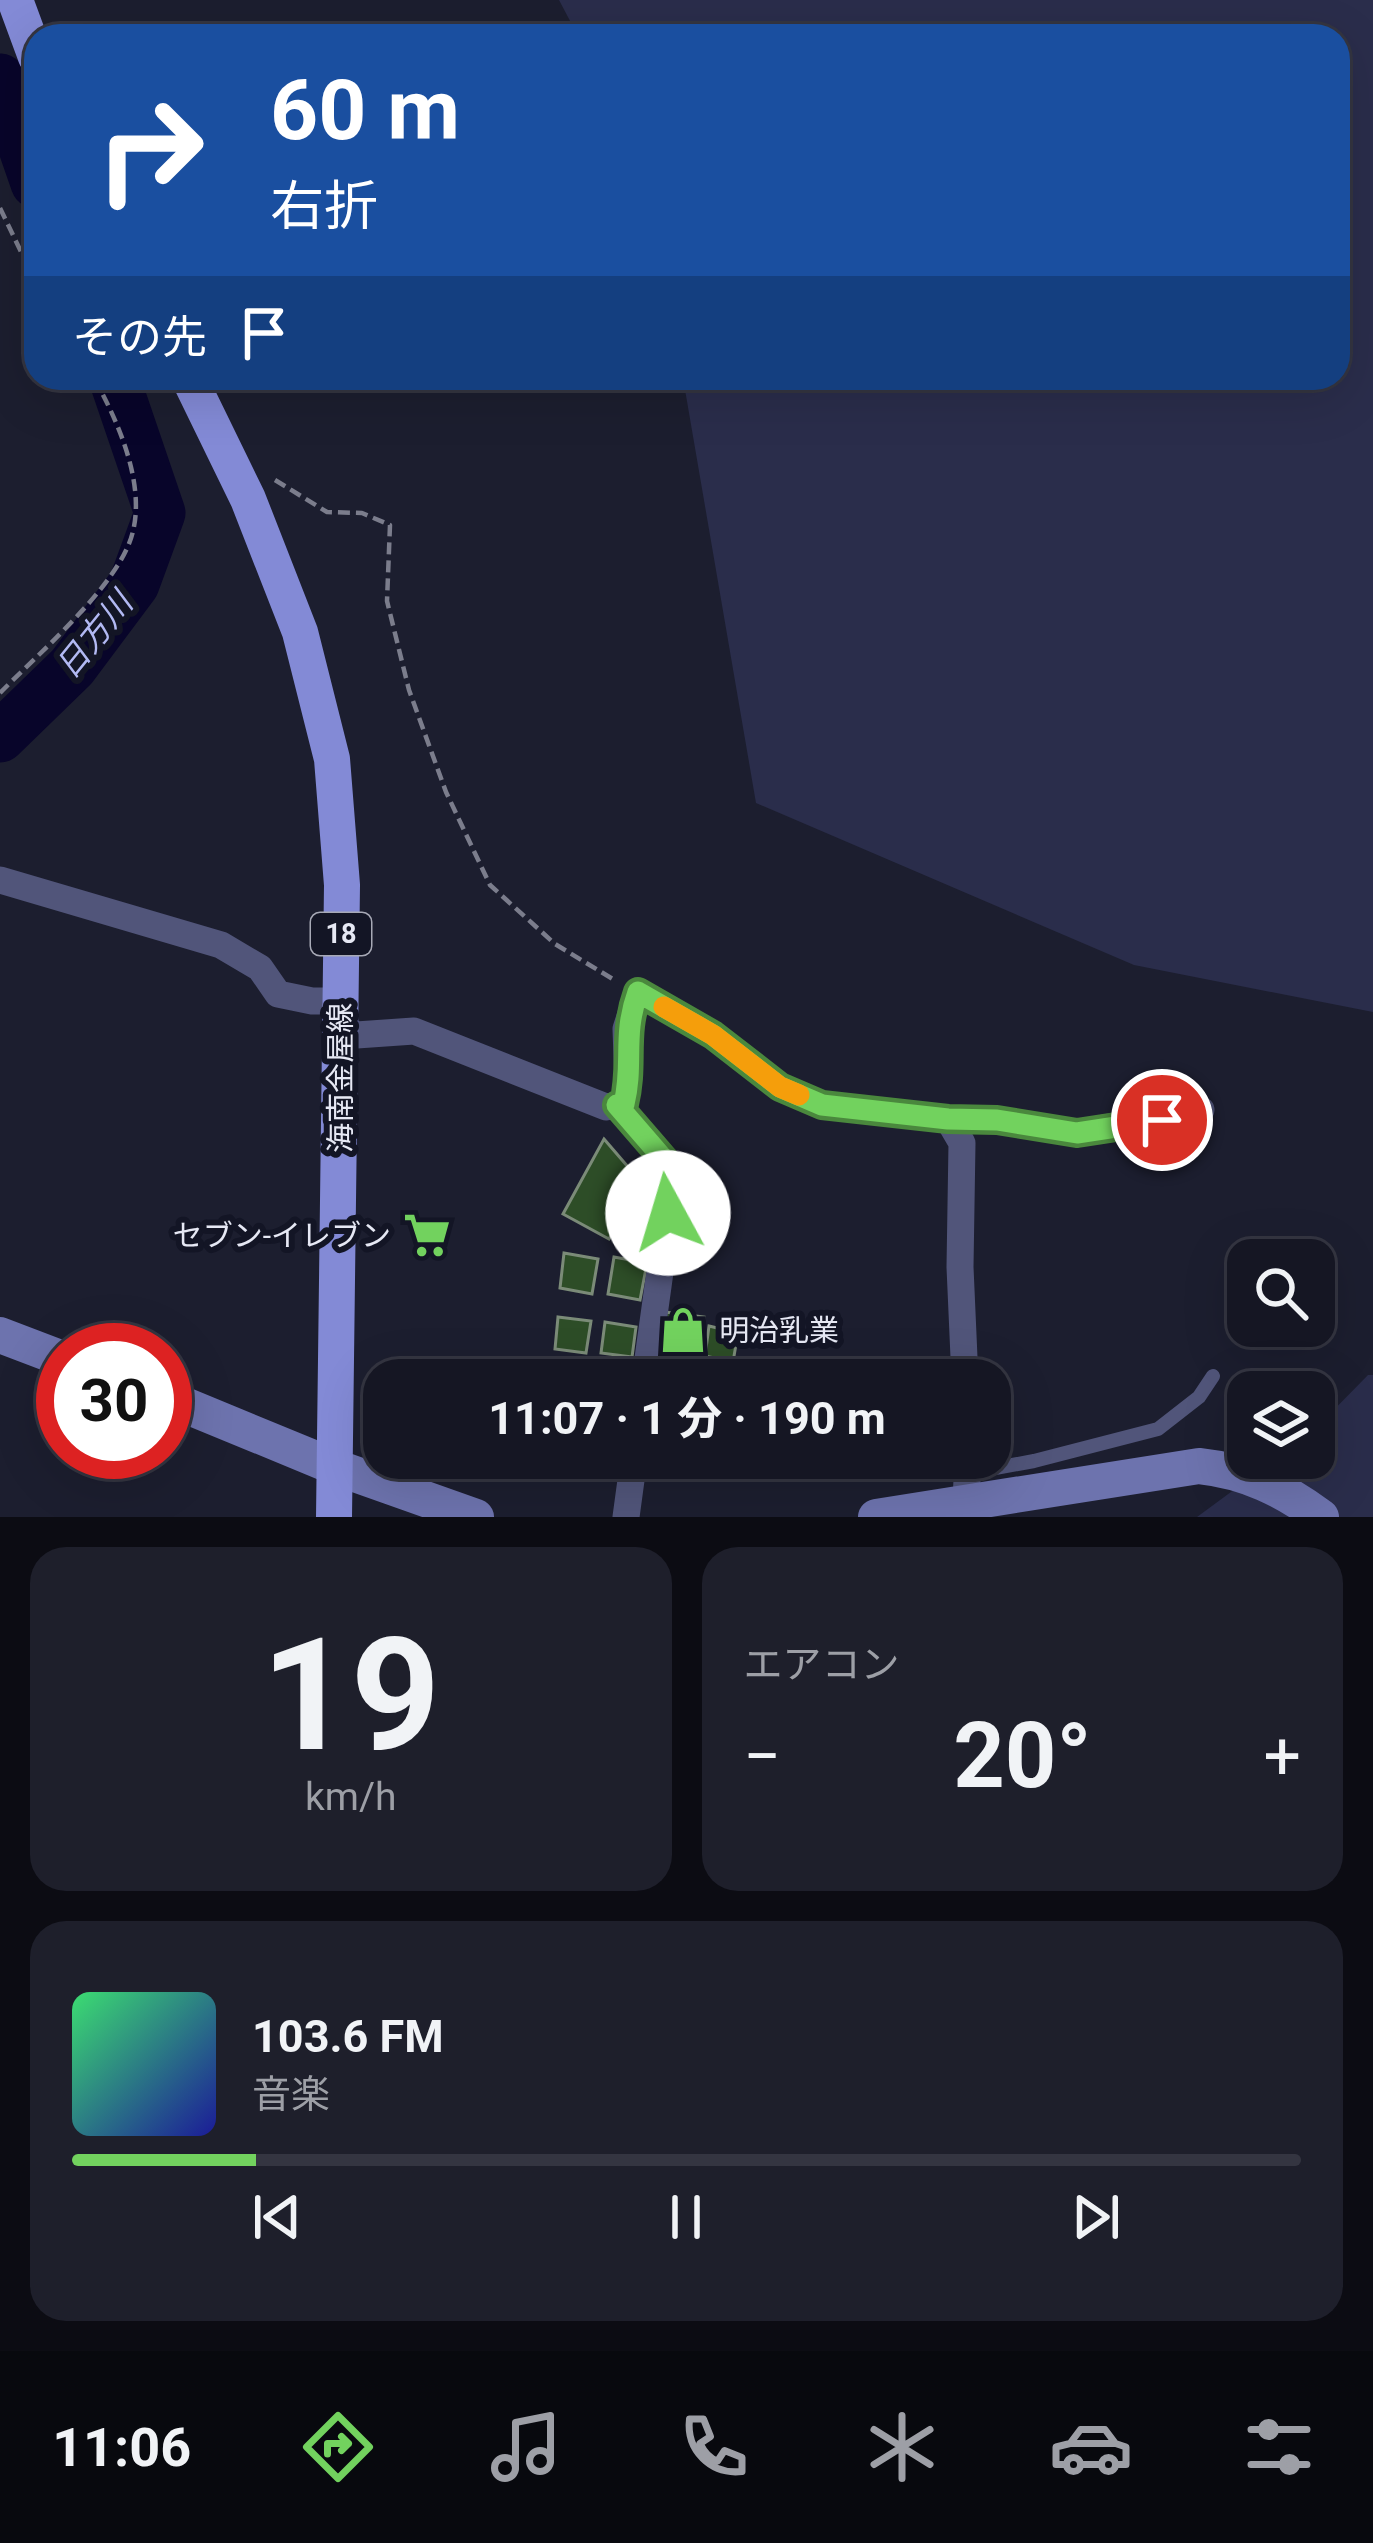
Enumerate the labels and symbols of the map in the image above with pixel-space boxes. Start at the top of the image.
water label: 日方川 [48,582,142,686]
road number: 18 [311,913,371,955]
street label: 海南金屋線 [323,1003,358,1153]
pin [1111,1069,1213,1171]
position arrow [605,1150,731,1276]
supermarket icon: セブン-イレブン [402,1210,452,1260]
place label: セブン-イレブン [173,1218,391,1253]
shop icon: 明治乳業 [658,1305,708,1355]
place label: 明治乳業 [719,1313,839,1348]
speed limit sign: 30 [36,1323,192,1479]

